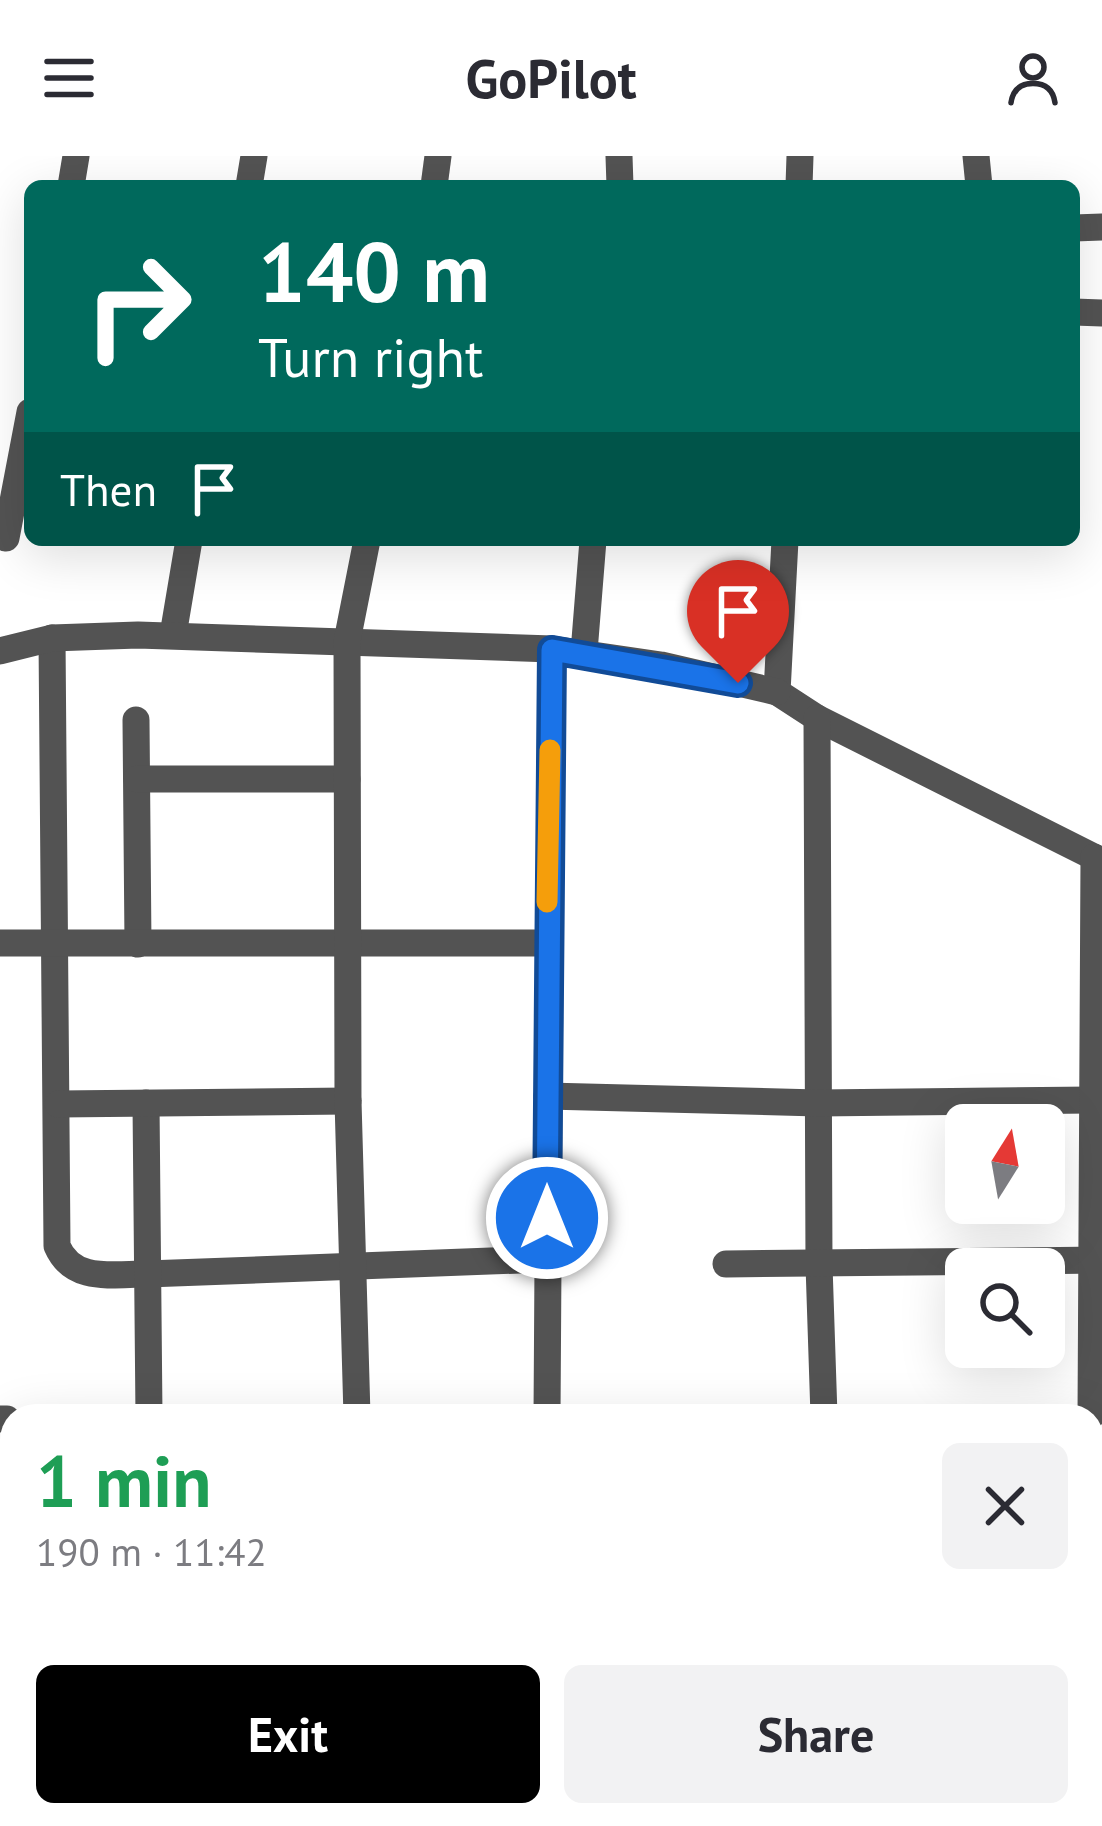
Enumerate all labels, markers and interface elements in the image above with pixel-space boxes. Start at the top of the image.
text: GoPilot [465,43,637,113]
icon: menu [36,45,102,111]
icon: person [1000,45,1066,111]
text: 140 m [258,216,490,325]
icon: right [60,228,216,384]
text: Turn right [258,322,483,392]
icon: arrive [181,456,247,522]
text: Then [60,460,157,518]
pin [687,560,789,683]
icon: arrive [705,578,771,644]
north arrow [945,1104,1065,1224]
map controls [945,1104,1065,1368]
position arrow [484,1155,610,1281]
button: search [945,1248,1065,1368]
text: 1 min [36,1434,212,1527]
button: close [942,1443,1068,1569]
text: 190 m · 11:42 [36,1526,267,1577]
button: Exit [36,1665,540,1803]
button: Share [564,1665,1068,1803]

